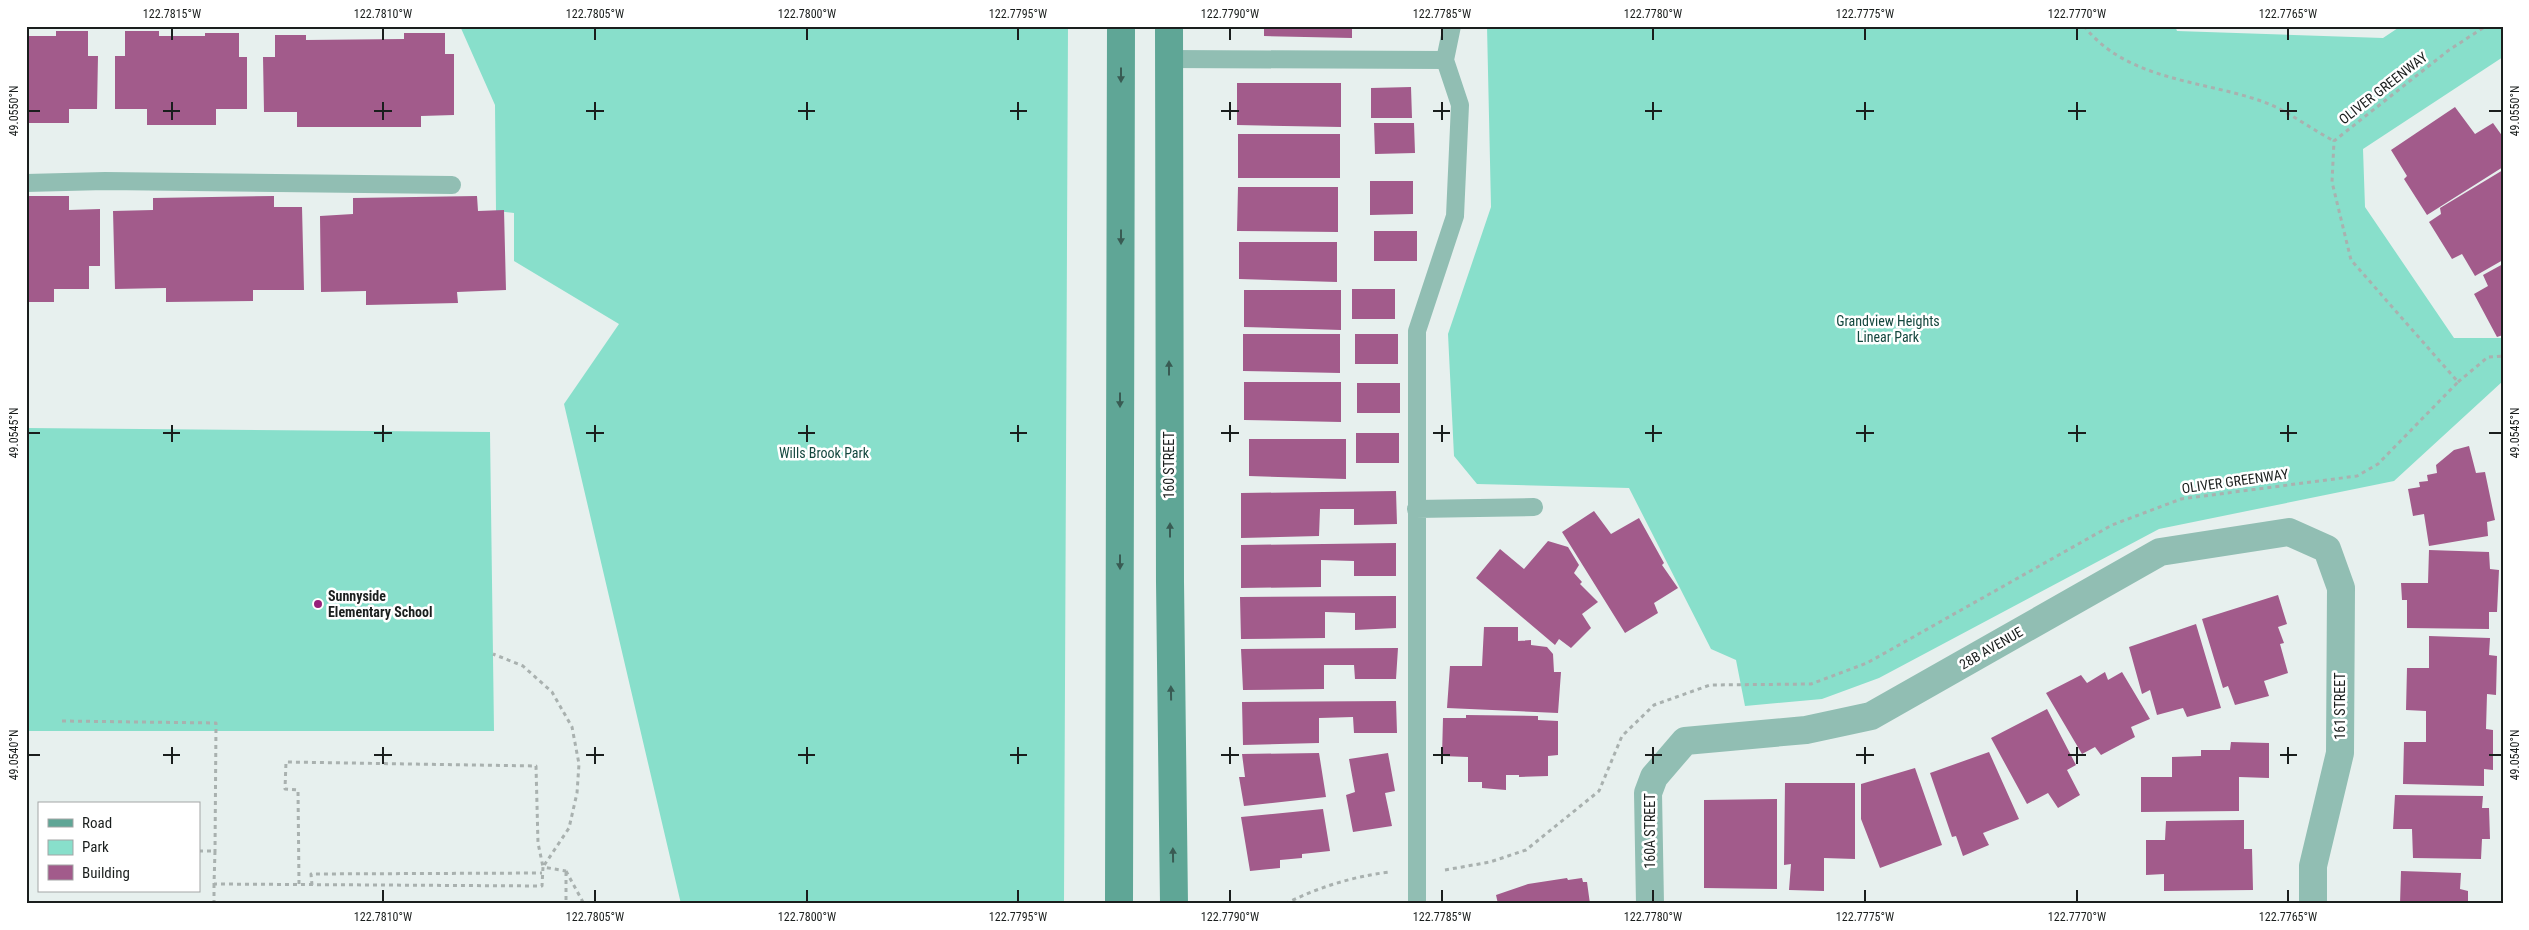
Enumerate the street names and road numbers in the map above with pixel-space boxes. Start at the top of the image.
street label: OLIVER GREENWAY [2336,48,2431,127]
street label: 160 STREET [1161,431,1177,499]
street label: OLIVER GREENWAY [2181,466,2290,496]
street label: 28B AVENUE [1956,623,2026,673]
street label: 161 STREET [2332,672,2348,740]
street label: 160A STREET [1642,793,1658,869]

